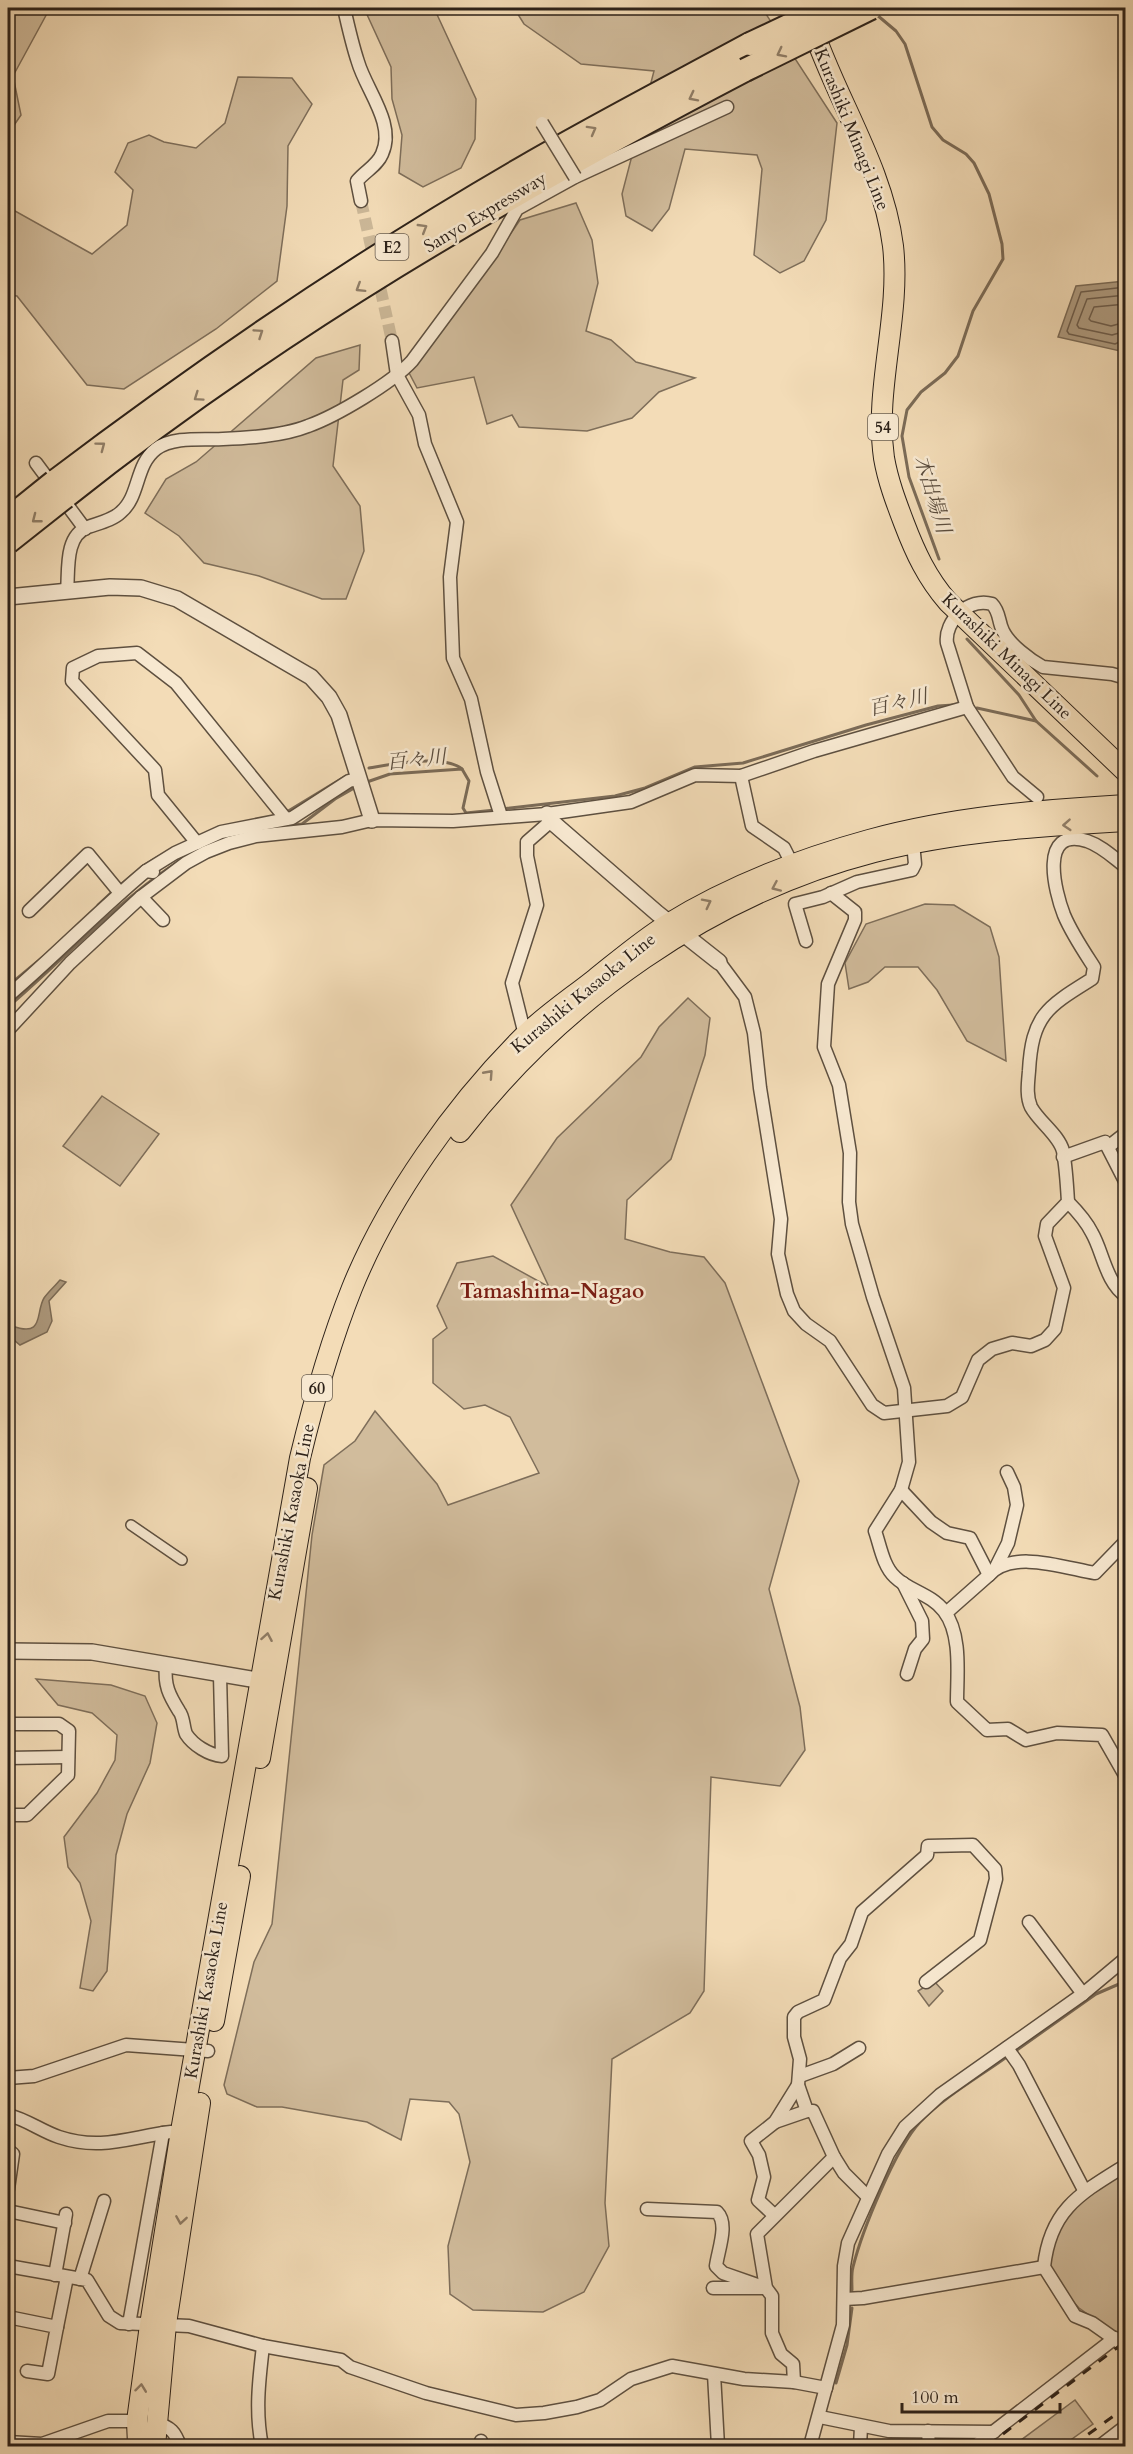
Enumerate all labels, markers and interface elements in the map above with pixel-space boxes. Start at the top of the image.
one-way arrow [776,45,787,57]
street label: Kurashiki Minagi Line [808,45,895,214]
one-way arrow [689,90,700,101]
one-way arrow [586,126,596,137]
street label: Sanyo Expressway [419,166,552,259]
one-way arrow [417,223,427,235]
road number: E2 [376,234,408,260]
one-way arrow [356,281,366,293]
one-way arrow [253,329,264,340]
one-way arrow [194,390,205,401]
road number: 54 [868,414,898,440]
one-way arrow [94,443,105,454]
water label: 木出場川 [908,452,958,538]
one-way arrow [32,512,43,523]
street label: Kurashiki Minagi Line [936,587,1077,725]
water label: 百々川 [866,682,932,722]
water label: 百々川 [385,743,449,776]
one-way arrow [1063,818,1072,831]
one-way arrow [771,880,782,892]
one-way arrow [701,898,712,910]
street label: Kurashiki Kasaoka Line [506,927,661,1060]
one-way arrow [482,1070,493,1081]
district label: Tamashima-Nagao [460,1277,644,1306]
road number: 60 [302,1375,332,1401]
street label: Kurashiki Kasaoka Line [262,1422,321,1603]
one-way arrow [260,1632,273,1642]
street label: Kurashiki Kasaoka Line [179,1900,234,2081]
one-way arrow [176,2216,188,2225]
scale bar [902,2376,1060,2414]
one-way arrow [135,2384,147,2393]
text: 100 m [911,2385,959,2410]

